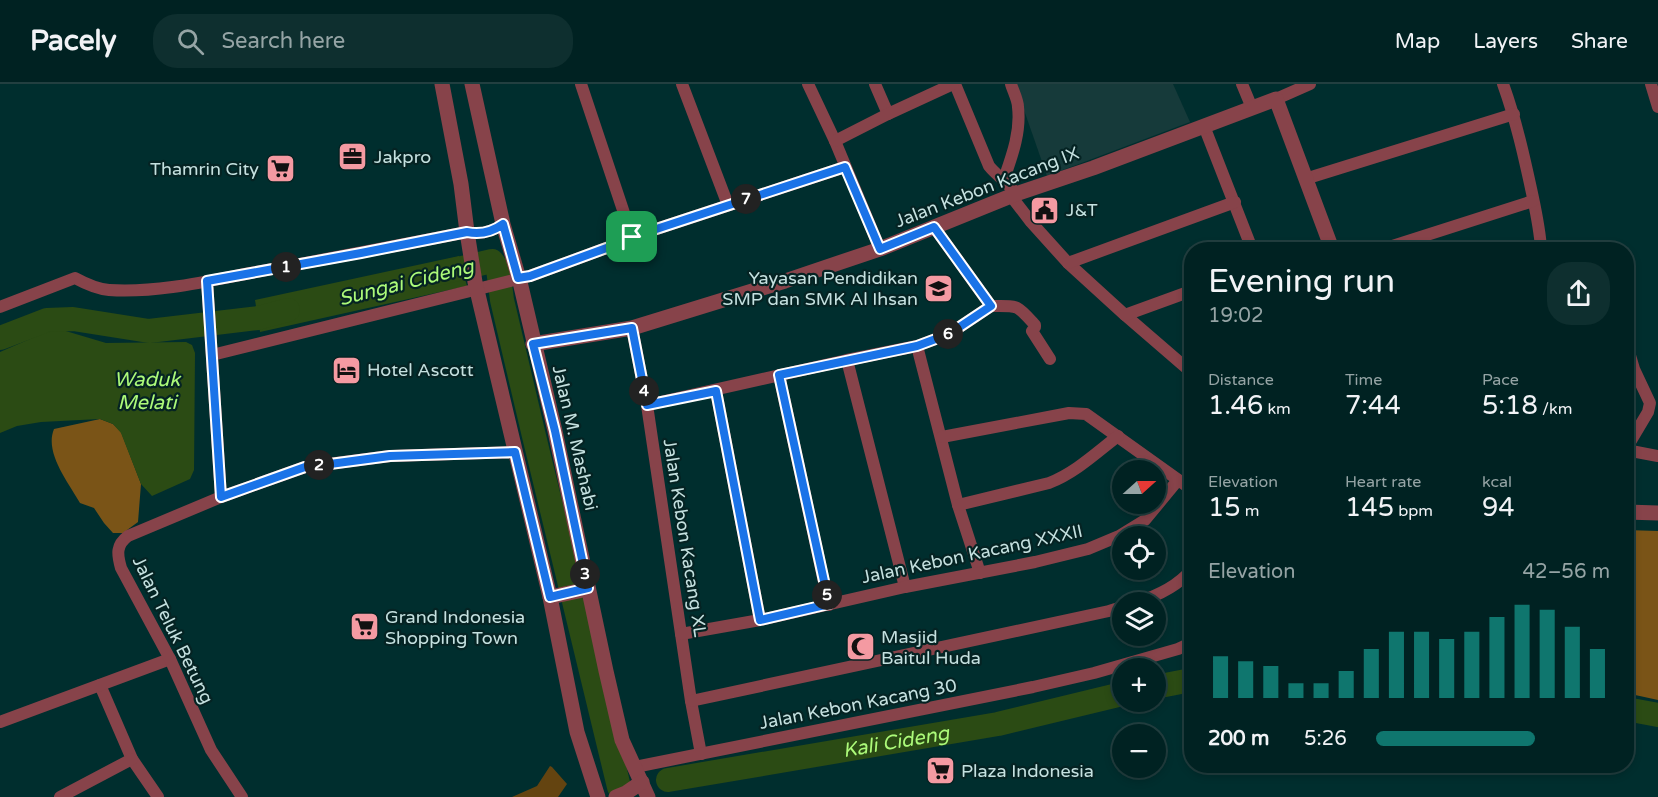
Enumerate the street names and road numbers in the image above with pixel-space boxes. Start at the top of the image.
street label: Jalan Kebon Kacang IX [892,142,1082,232]
street label: Jalan M. Mashabi [548,363,602,513]
street label: Jalan Kebon Kacang XL [658,437,712,639]
street label: Jalan Kebon Kacang XXXII [860,520,1084,588]
street label: Jalan Teluk Betung [128,553,218,707]
street label: Jalan Kebon Kacang 30 [758,674,958,734]

